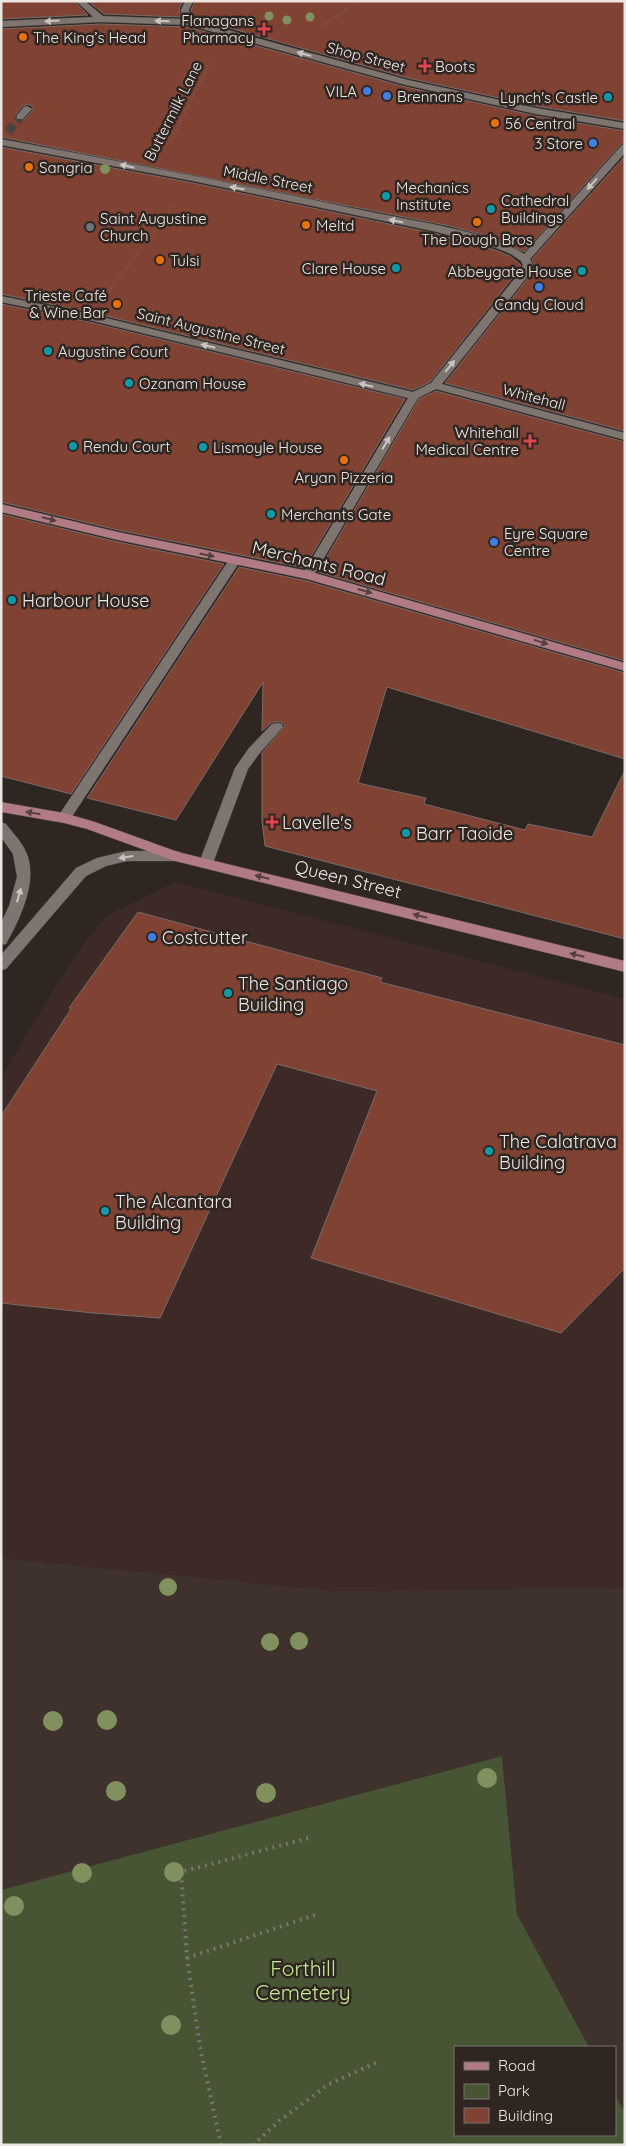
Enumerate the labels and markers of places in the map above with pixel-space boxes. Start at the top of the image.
place label: Flanagans Pharmacy [181,11,254,47]
marker: Flanagans Pharmacy [258,23,270,35]
place label: The King’s Head [33,28,146,47]
marker: The King’s Head [17,31,29,43]
place label: Boots [435,57,475,76]
marker: Boots [419,60,431,72]
place label: VILA [326,82,357,101]
marker: VILA [361,85,373,97]
place label: Brennans [397,87,463,106]
place label: Lynch's Castle [500,88,598,107]
marker: Brennans [381,90,393,102]
marker: Lynch's Castle [602,91,614,103]
place label: 56 Central [505,114,576,133]
marker: 56 Central [489,117,501,129]
place label: 3 Store [535,134,583,153]
marker: 3 Store [587,137,599,149]
place label: Sangria [39,158,93,177]
marker: Sangria [23,161,35,173]
place label: Mechanics Institute [396,178,469,214]
marker: Mechanics Institute [380,190,392,202]
place label: Cathedral Buildings [501,191,569,227]
marker: Cathedral Buildings [485,203,497,215]
place label: Saint Augustine Church [100,209,207,245]
place label: Meltd [316,216,354,235]
marker: The Dough Bros [471,216,483,228]
marker: Meltd [300,219,312,231]
marker: Saint Augustine Church [84,221,96,233]
place label: The Dough Bros [421,230,533,249]
place label: Tulsi [170,251,200,270]
marker: Tulsi [154,254,166,266]
place label: Clare House [302,259,386,278]
marker: Clare House [390,262,402,274]
place label: Abbeygate House [448,262,572,281]
marker: Abbeygate House [576,265,588,277]
marker: Candy Cloud [533,281,545,293]
place label: Trieste Café & Wine Bar [25,286,107,322]
place label: Candy Cloud [494,295,584,314]
marker: Trieste Café & Wine Bar [111,298,123,310]
place label: Augustine Court [58,342,169,361]
marker: Augustine Court [42,345,54,357]
place label: Ozanam House [139,374,246,393]
marker: Ozanam House [123,377,135,389]
place label: Whitehall Medical Centre [415,423,519,459]
marker: Whitehall Medical Centre [523,434,537,448]
place label: Rendu Court [83,437,170,456]
place label: Lismoyle House [213,438,322,457]
marker: Rendu Court [67,440,79,452]
marker: Lismoyle House [197,441,209,453]
marker: Aryan Pizzeria [338,454,350,466]
place label: Aryan Pizzeria [295,468,393,487]
place label: Merchants Gate [281,505,391,524]
marker: Merchants Gate [265,508,277,520]
place label: Eyre Square Centre [504,524,588,560]
marker: Eyre Square Centre [488,536,500,548]
place label: Harbour House [22,589,149,612]
marker: Harbour House [6,594,18,606]
place label: Lavelle's [282,811,352,834]
marker: Lavelle's [266,816,278,828]
place label: Barr Taoide [416,822,513,845]
marker: Barr Taoide [400,827,412,839]
place label: Costcutter [162,926,248,949]
marker: Costcutter [146,931,158,943]
place label: The Santiago Building [238,972,348,1016]
marker: The Santiago Building [222,987,234,999]
place label: The Calatrava Building [499,1130,617,1174]
marker: The Calatrava Building [483,1145,495,1157]
place label: The Alcantara Building [115,1190,232,1234]
marker: The Alcantara Building [99,1205,111,1217]

